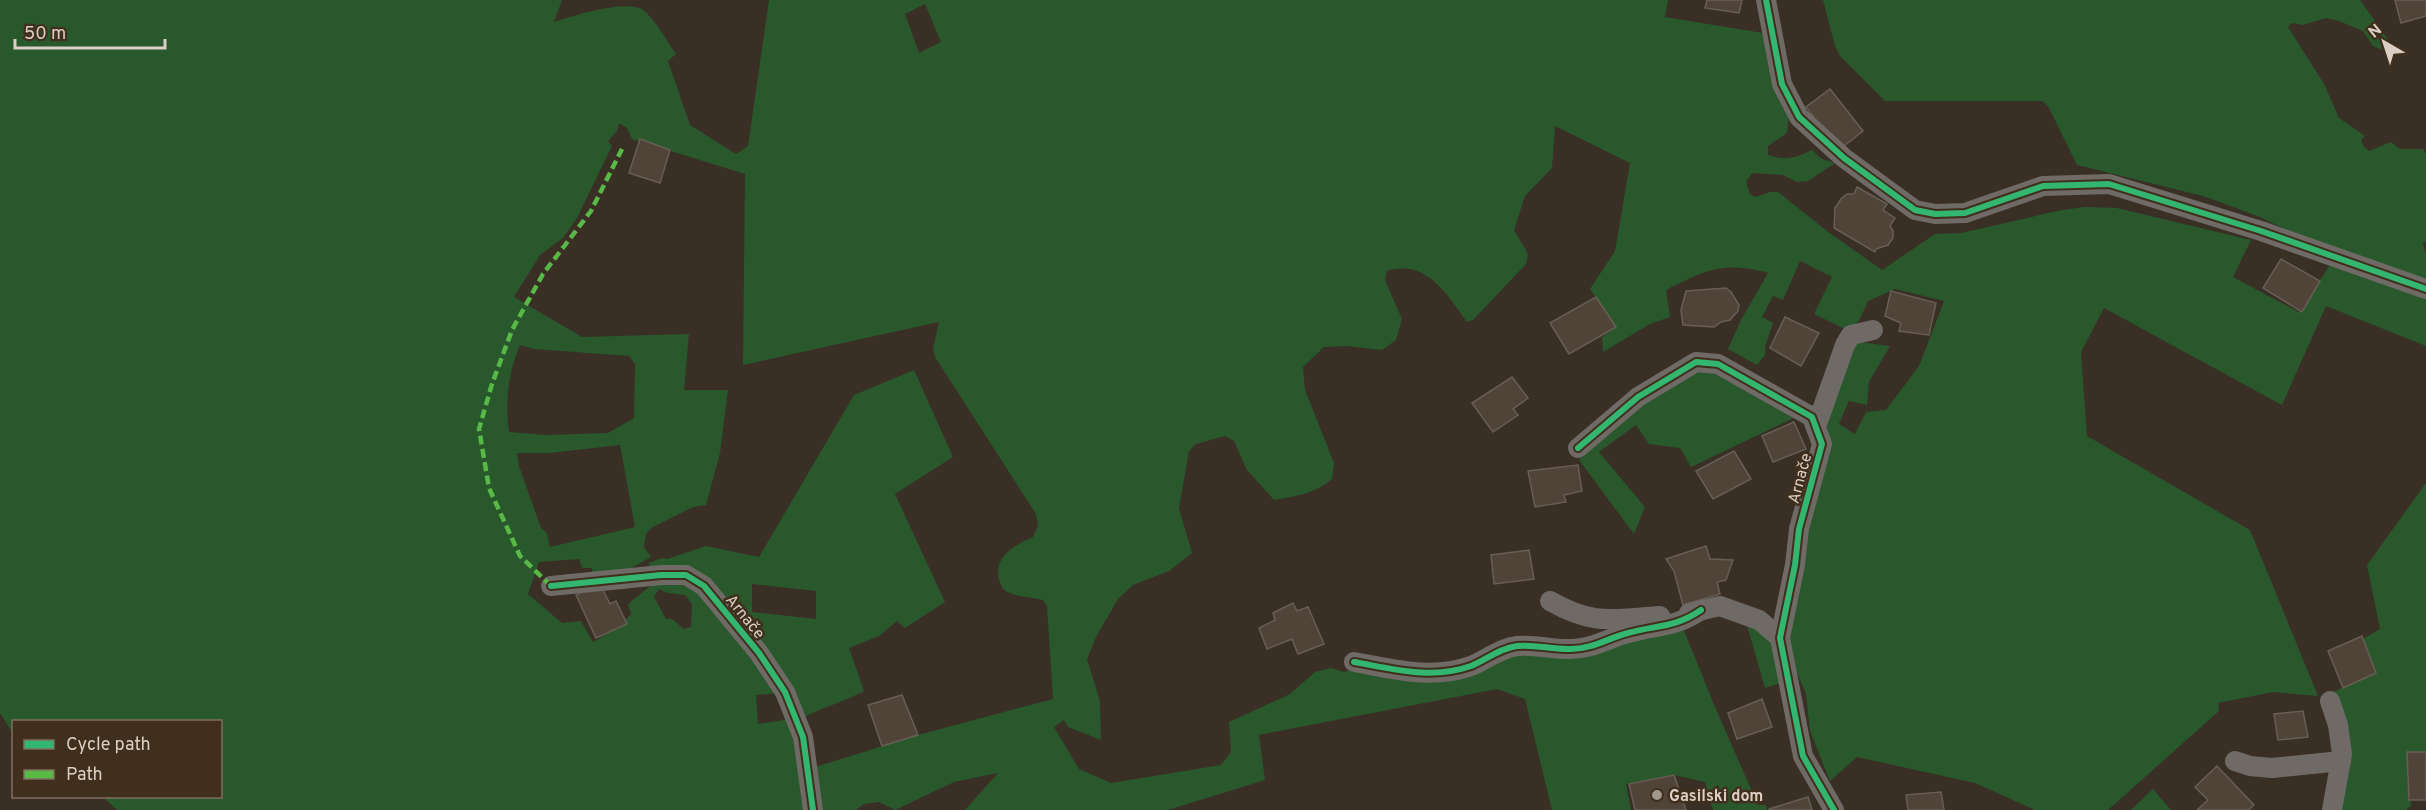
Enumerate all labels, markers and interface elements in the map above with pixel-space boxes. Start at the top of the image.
scale bar [15,12,165,50]
north arrow [2354,12,2414,72]
text: N [2365,21,2387,43]
text: 50 m [24,23,66,46]
street label: Arnače [1785,451,1817,506]
street label: Arnače [720,591,768,644]
legend [12,720,222,798]
text: Cycle path [66,734,151,757]
text: Path [66,764,103,787]
place label: Gasilski dom [1669,787,1763,807]
marker: Gasilski dom [1650,788,1664,802]

